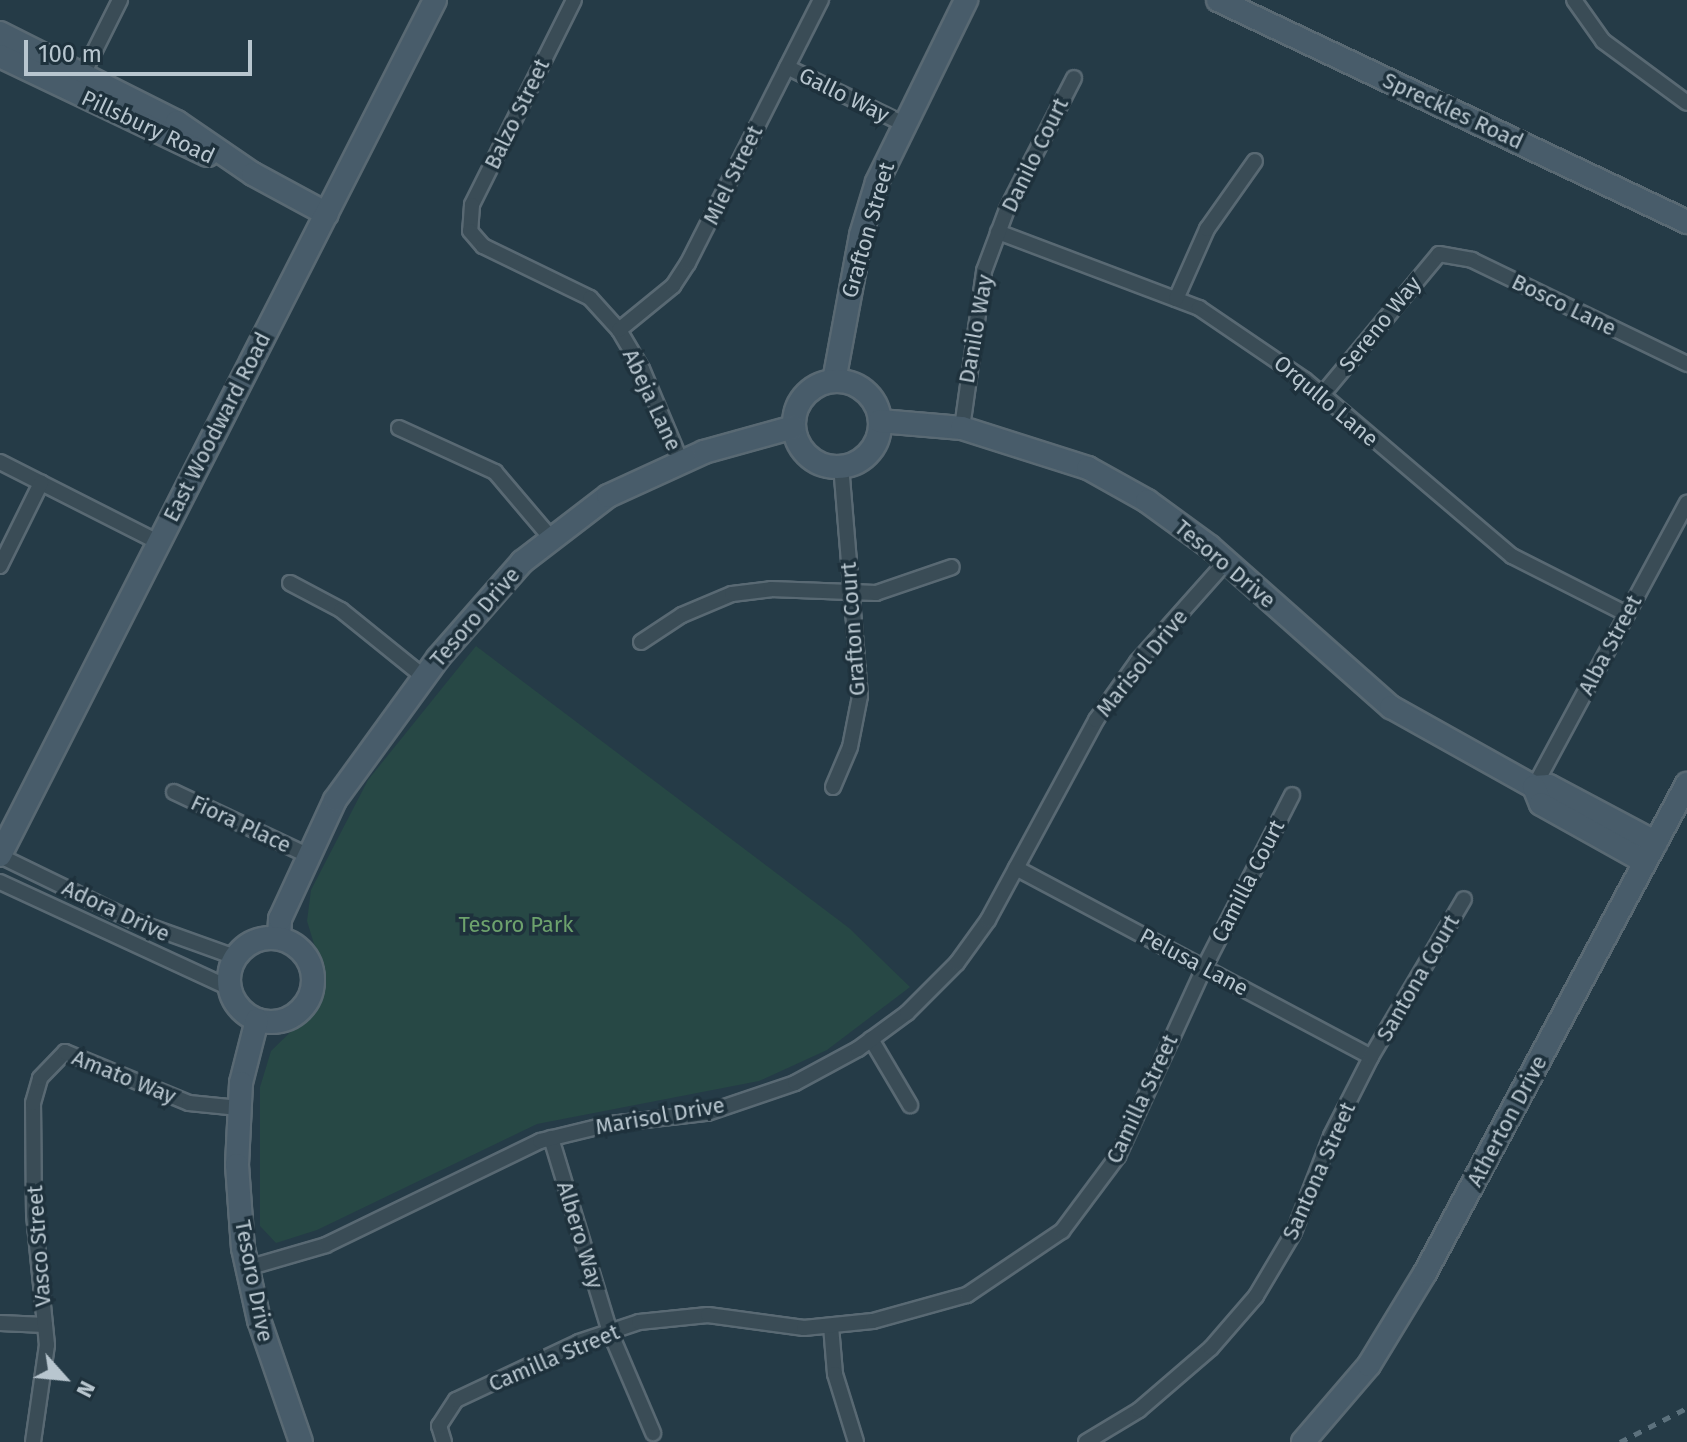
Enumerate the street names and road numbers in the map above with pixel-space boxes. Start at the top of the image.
street label: Balzo Street [479,54,555,174]
street label: Gallo Way [795,62,893,128]
street label: Spreckles Road [1379,67,1527,155]
street label: Pillsbury Road [77,85,219,169]
street label: Danilo Court [996,93,1074,217]
street label: Miel Street [698,121,768,229]
street label: Grafton Street [836,159,900,301]
street label: Bosco Lane [1508,268,1620,342]
street label: Sereno Way [1333,271,1427,377]
street label: Danilo Way [953,273,999,385]
street label: East Woodward Road [158,328,276,526]
street label: Abeja Lane [617,345,687,455]
street label: Orqullo Lane [1268,350,1384,452]
street label: Tesoro Drive [1169,514,1281,614]
street label: Grafton Court [835,561,871,697]
street label: Tesoro Drive [425,562,525,672]
street label: Alba Street [1573,591,1647,699]
street label: Marisol Drive [1091,604,1193,722]
street label: Fiora Place [187,789,295,859]
street label: Camilla Court [1206,815,1290,947]
street label: Adora Drive [58,875,174,947]
street label: Santona Court [1371,910,1465,1046]
street label: Pelusa Lane [1135,922,1253,1002]
street label: Camilla Street [1101,1030,1183,1168]
street label: Amato Way [68,1044,180,1110]
street label: Atherton Drive [1461,1051,1553,1191]
street label: Marisol Drive [593,1092,727,1140]
street label: Santona Street [1277,1098,1361,1244]
street label: Albero Way [551,1178,609,1292]
street label: Vasco Street [22,1184,56,1308]
street label: Tesoro Drive [229,1218,279,1344]
street label: Camilla Street [485,1319,623,1397]

